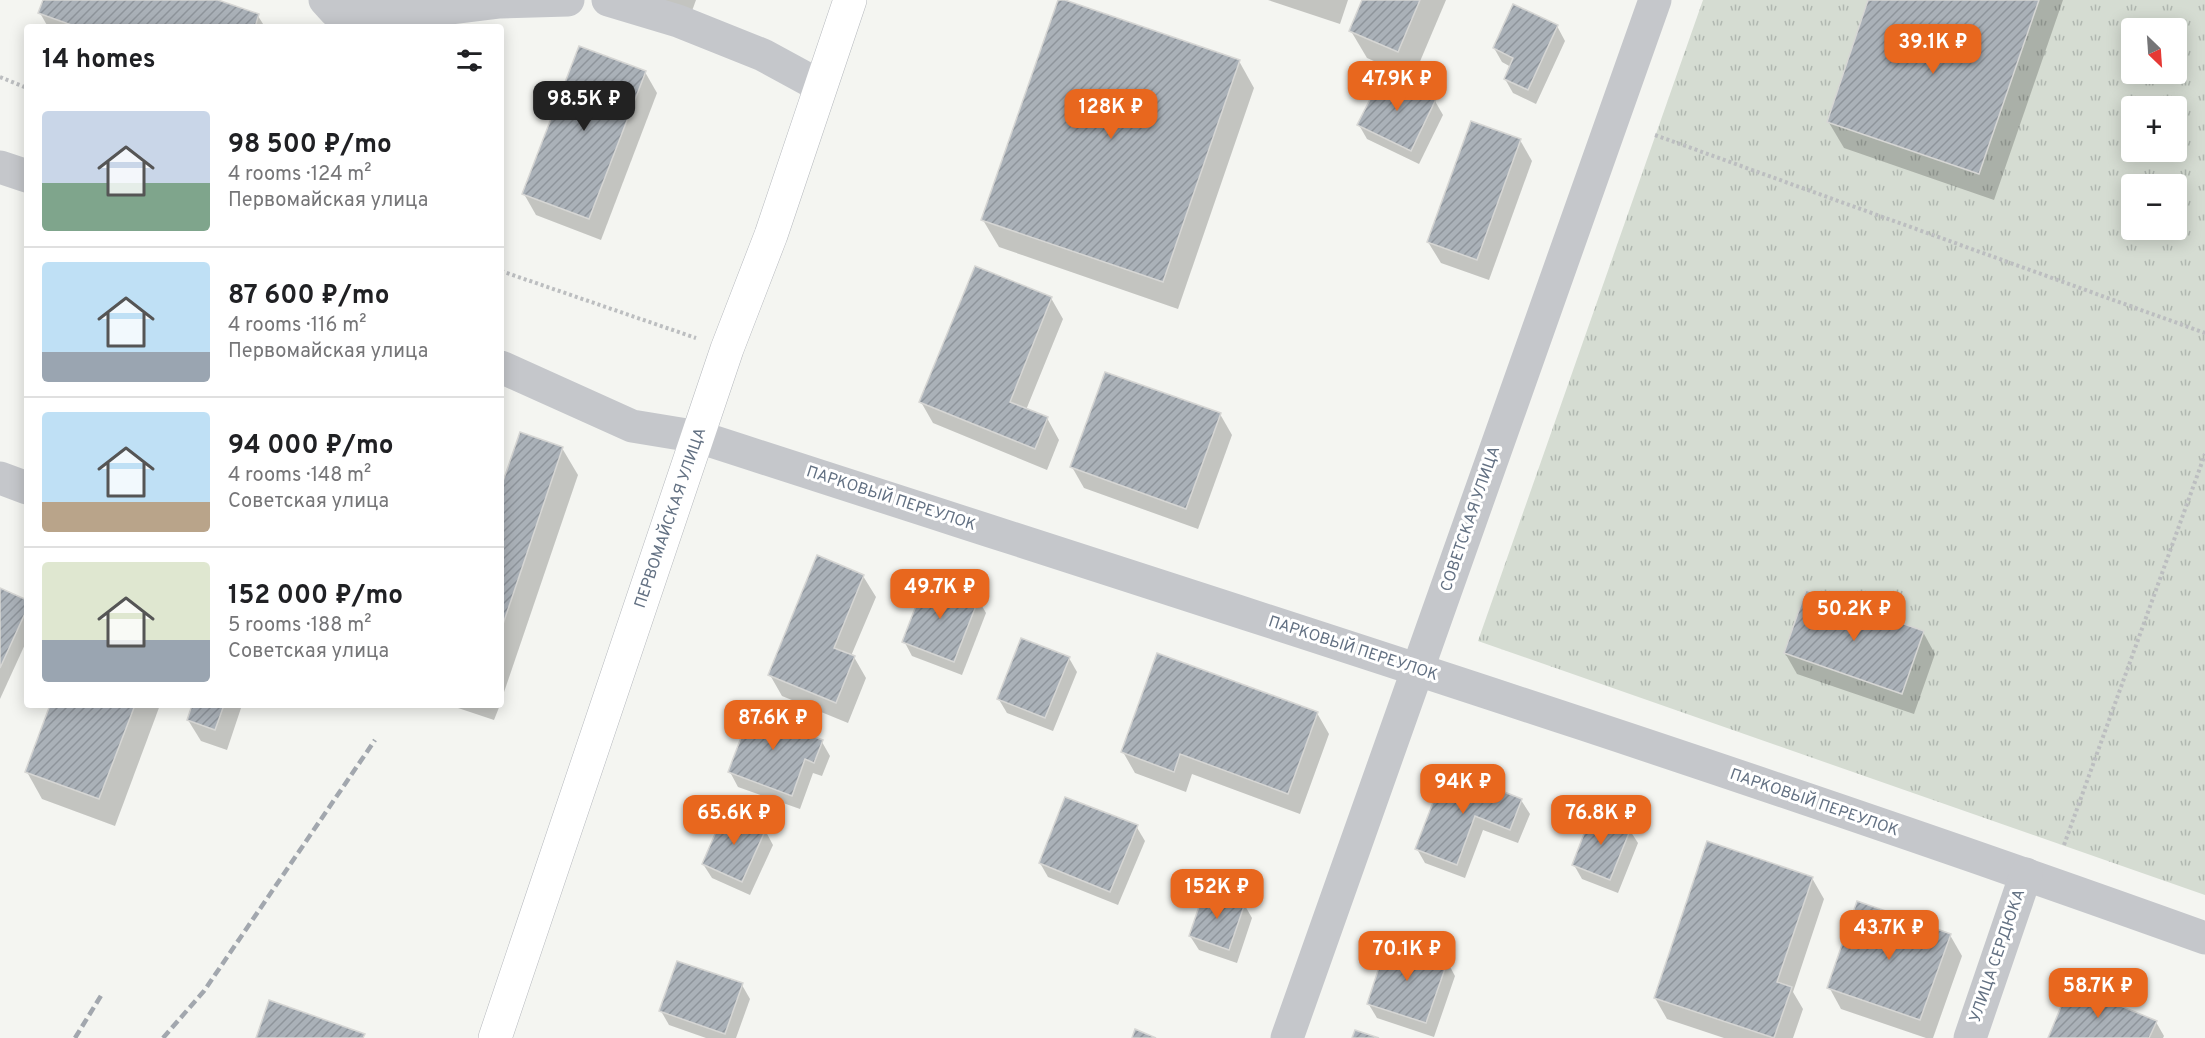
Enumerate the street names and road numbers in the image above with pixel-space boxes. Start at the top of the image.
street label: ПЕРВОМАЙСКАЯ УЛИЦА [629,424,711,611]
street label: СОВЕТСКАЯ УЛИЦА [1437,443,1505,594]
street label: ПАРКОВЫЙ ПЕРЕУЛОК [804,460,979,536]
street label: ПАРКОВЫЙ ПЕРЕУЛОК [1266,610,1441,686]
street label: ПАРКОВЫЙ ПЕРЕУЛОК [1727,763,1902,841]
street label: УЛИЦА СЕРДЮКА [1966,887,2030,1025]

